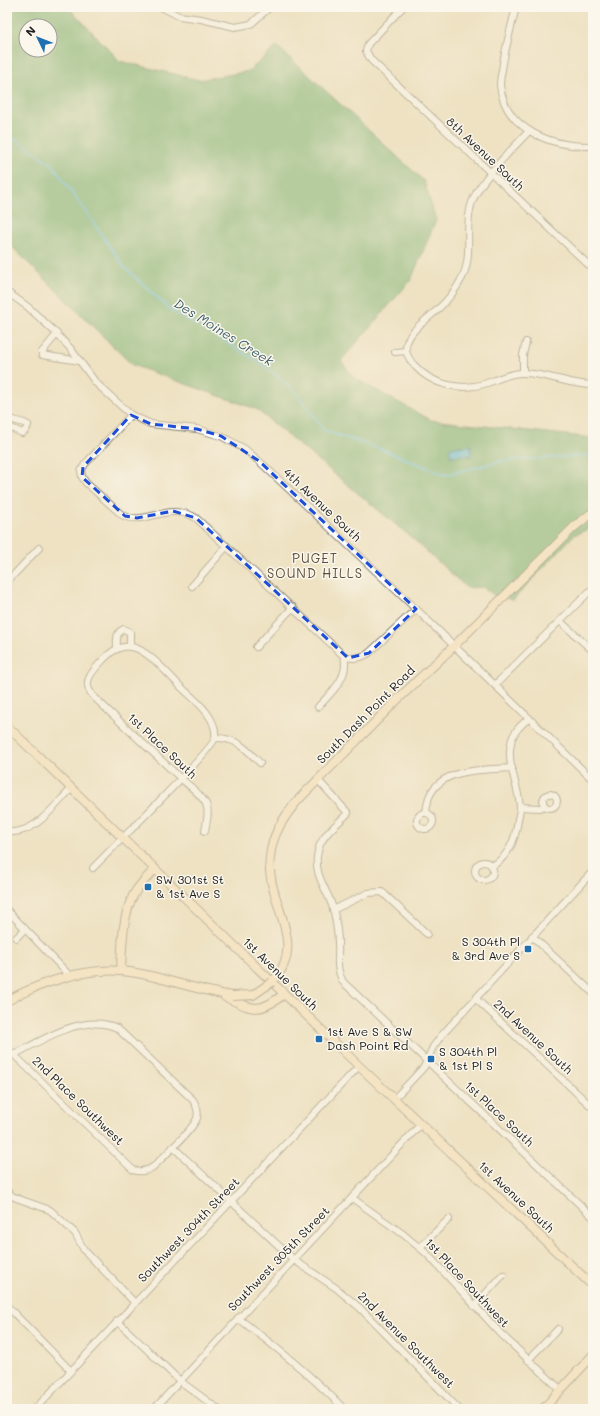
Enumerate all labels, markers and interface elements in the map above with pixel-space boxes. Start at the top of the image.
north arrow [18,18,58,58]
text: N [22,23,39,39]
street label: 8th Avenue South [443,113,528,194]
water label: Des Moines Creek [171,294,278,370]
street label: 4th Avenue South [280,464,365,545]
district label: PUGET SOUND HILLS [267,549,363,581]
street label: South Dash Point Road [313,662,418,767]
street label: 1st Place South [125,709,201,782]
place label: SW 301st St & 1st Ave S [156,871,224,901]
marker: SW 301st St & 1st Ave S [143,882,153,892]
street label: 1st Avenue South [240,933,322,1013]
place label: S 304th Pl & 3rd Ave S [452,933,520,963]
marker: S 304th Pl & 3rd Ave S [523,944,533,954]
street label: 2nd Avenue South [491,995,577,1077]
place label: 1st Ave S & SW Dash Point Rd [327,1023,412,1053]
marker: 1st Ave S & SW Dash Point Rd [314,1034,324,1044]
place label: S 304th Pl & 1st Pl S [439,1043,497,1073]
street label: 2nd Place Southwest [30,1052,128,1148]
marker: S 304th Pl & 1st Pl S [426,1054,436,1064]
street label: 1st Place South [462,1077,538,1150]
street label: 1st Avenue South [475,1157,558,1236]
street label: Southwest 304th Street [134,1173,243,1285]
street label: Southwest 305th Street [224,1203,333,1314]
street label: 1st Place Southwest [422,1234,513,1330]
street label: 2nd Avenue Southwest [355,1288,458,1391]

